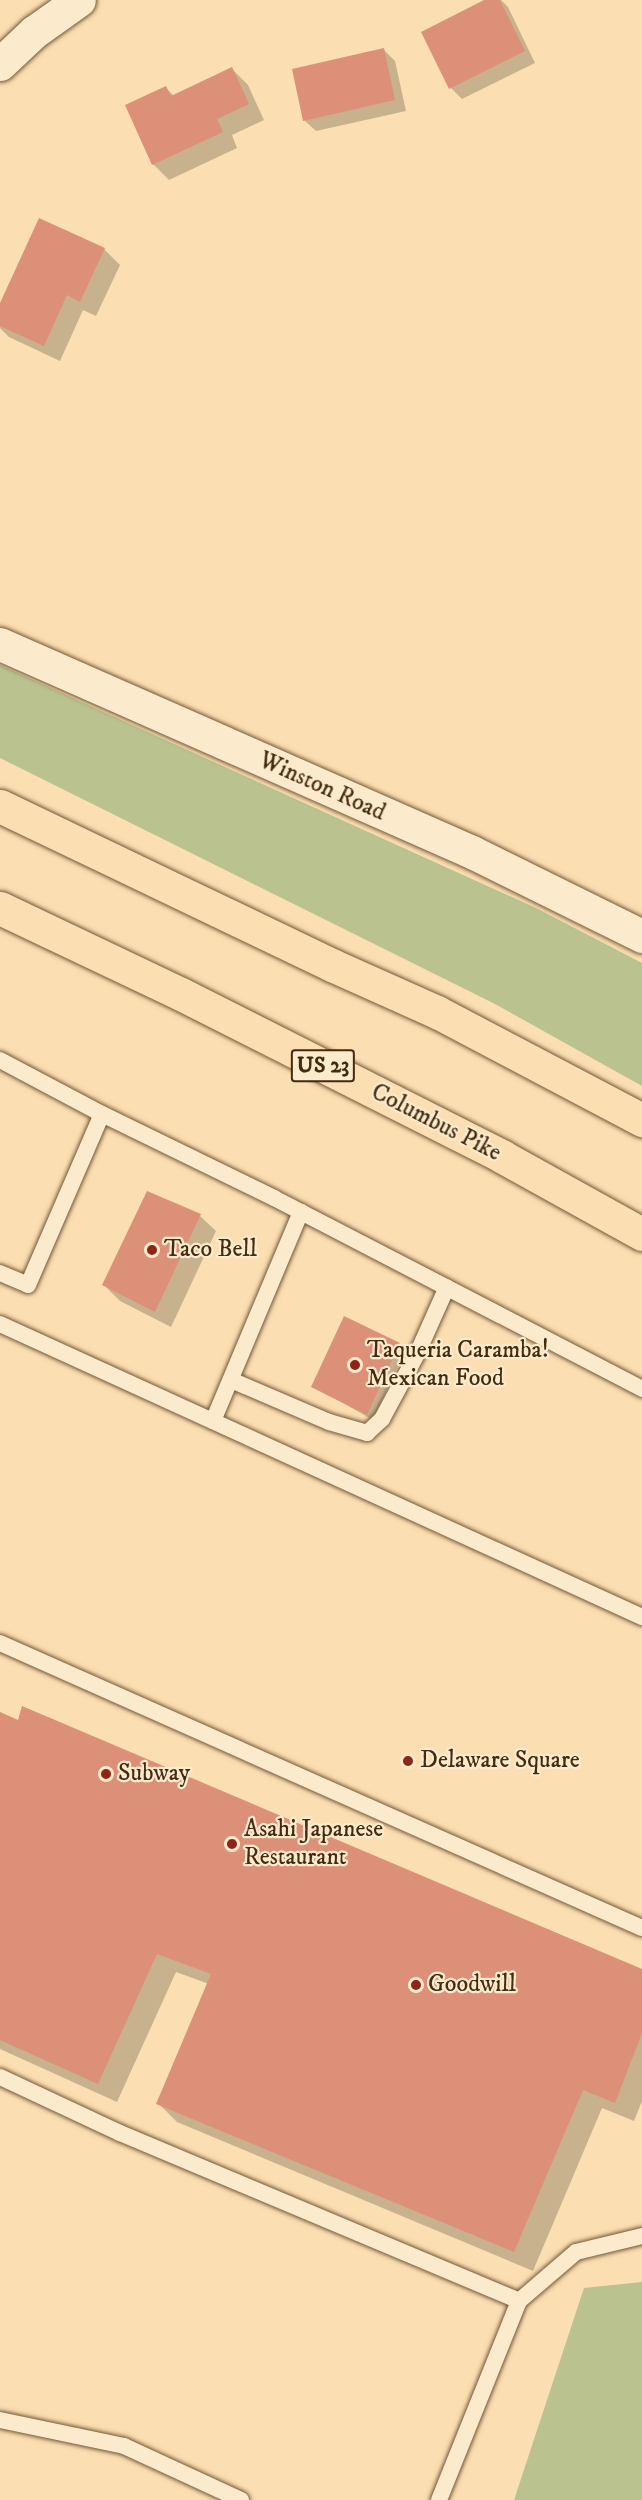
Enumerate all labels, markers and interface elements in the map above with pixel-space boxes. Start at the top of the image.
street label: Winston Road [254,746,390,828]
road number: US 23 [290,1047,356,1085]
street label: Columbus Pike [366,1078,506,1168]
place label: Taco Bell [164,1236,257,1264]
marker: Taco Bell [145,1243,159,1257]
place label: Taqueria Caramba! Mexican Food [367,1337,549,1393]
marker: Taqueria Caramba! Mexican Food [348,1358,362,1372]
place label: Delaware Square [420,1747,580,1775]
marker: Delaware Square [401,1754,415,1768]
place label: Subway [118,1760,190,1788]
marker: Subway [99,1767,113,1781]
place label: Asahi Japanese Restaurant [244,1816,383,1872]
marker: Asahi Japanese Restaurant [225,1837,239,1851]
place label: Goodwill [428,1971,516,1999]
marker: Goodwill [409,1978,423,1992]

